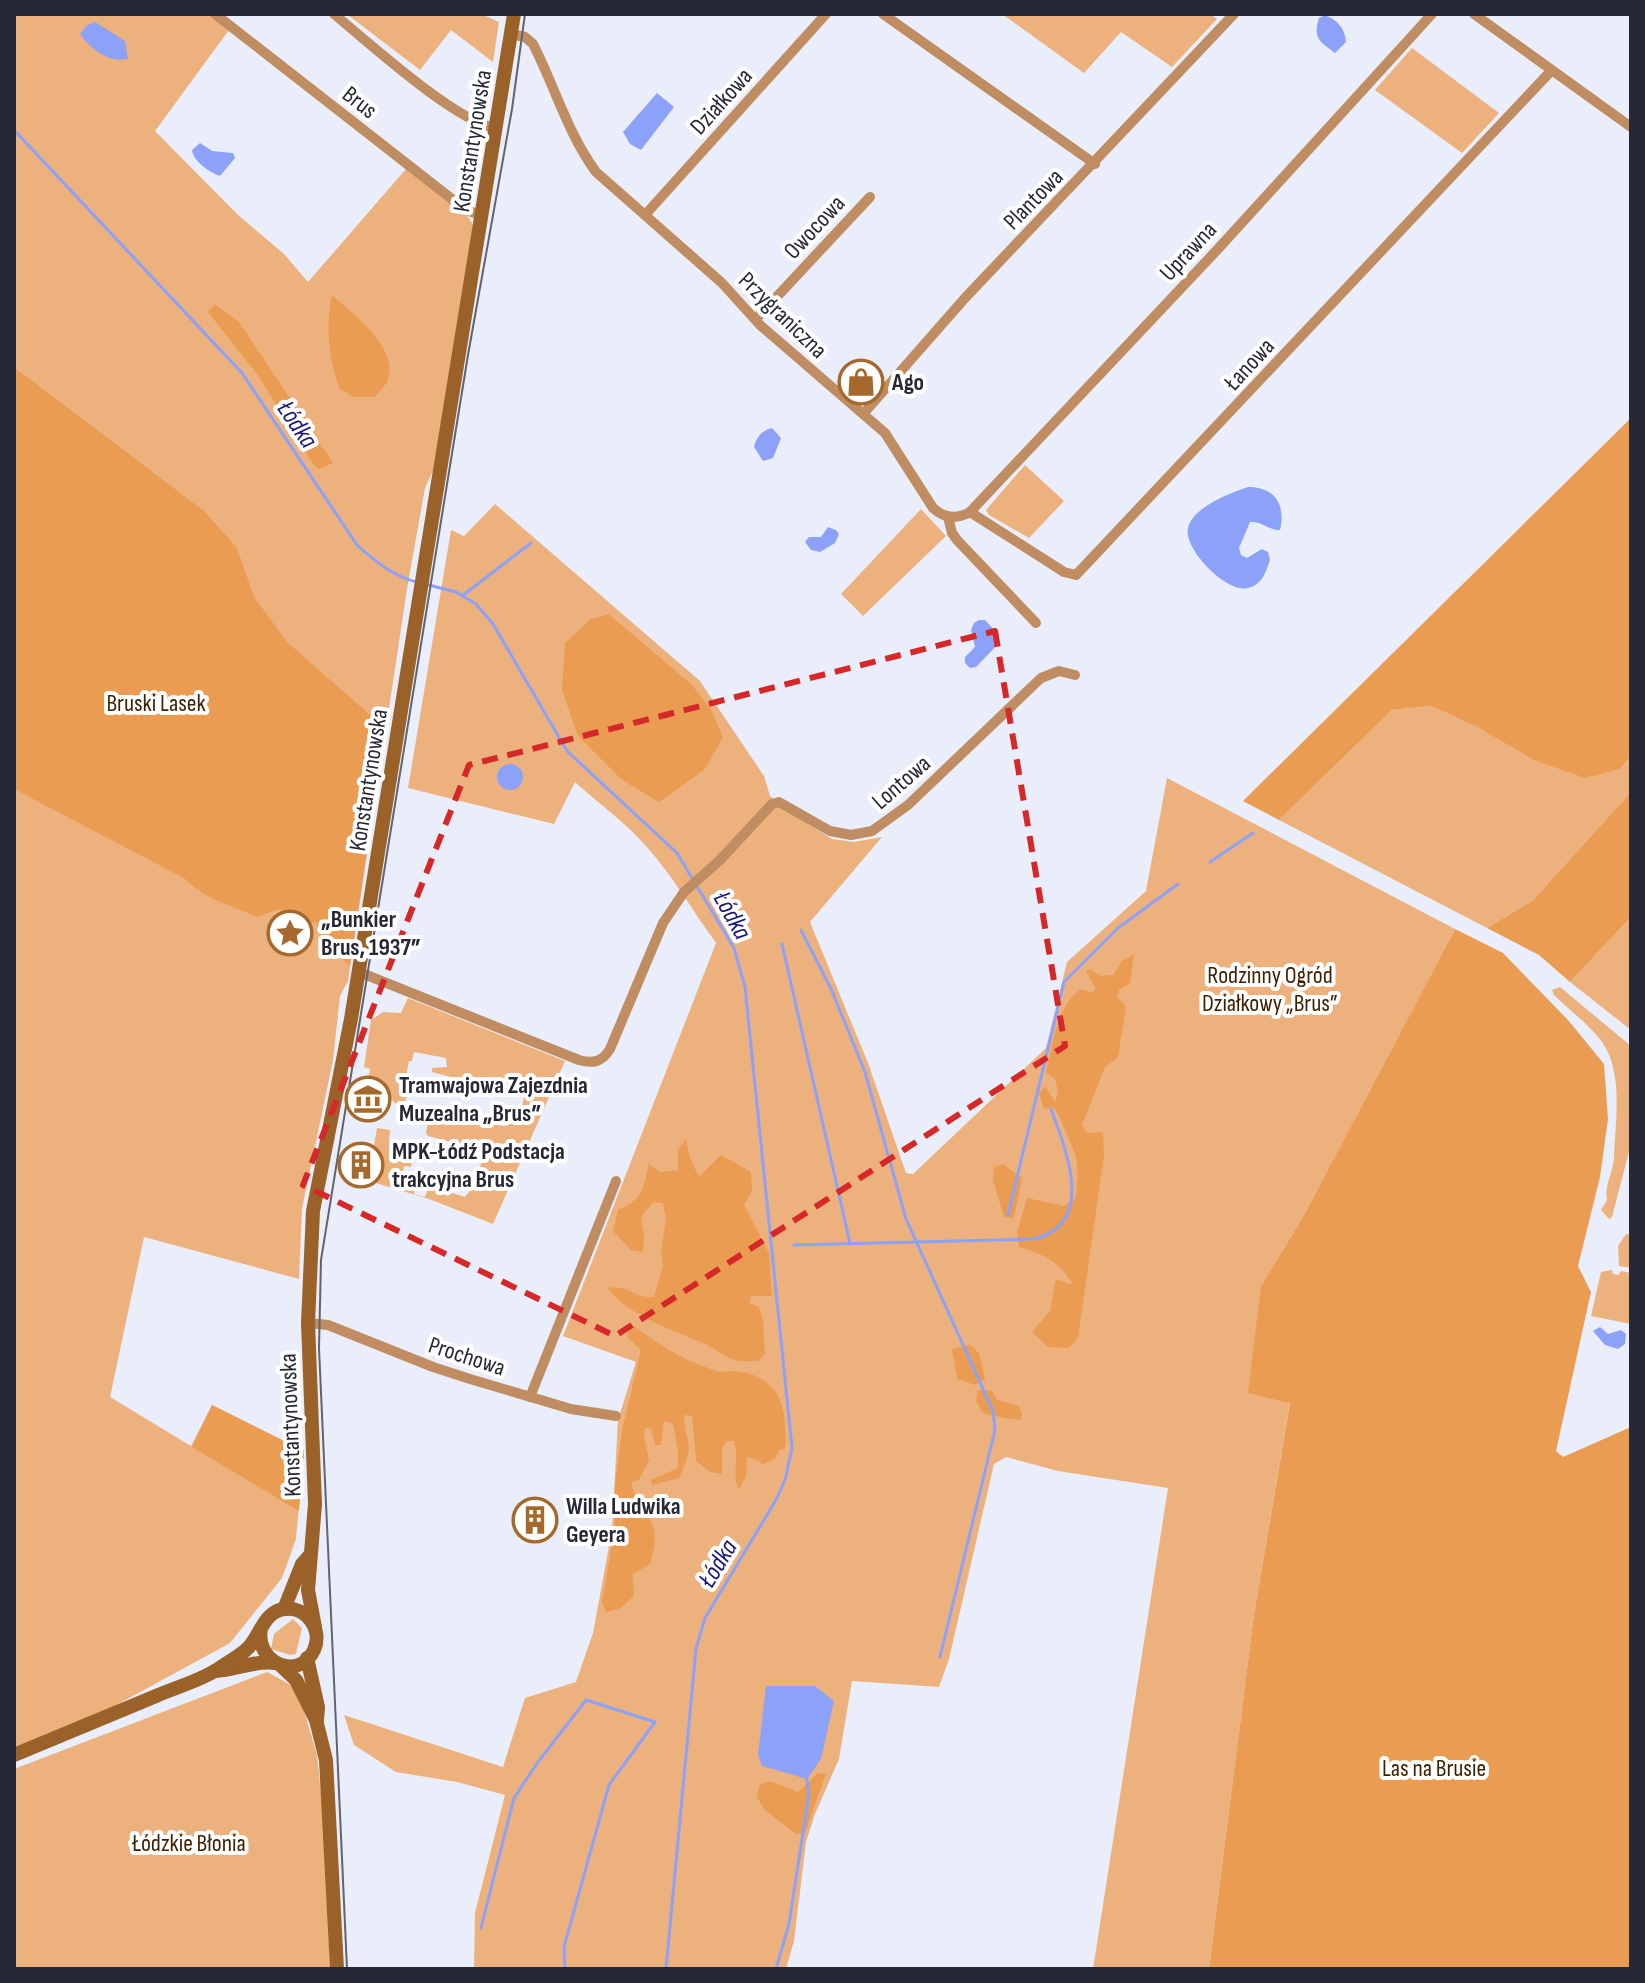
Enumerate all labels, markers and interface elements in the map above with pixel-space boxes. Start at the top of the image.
street label: Działkowa [684,62,759,141]
street label: Konstantynowska [447,68,498,214]
street label: Brus [336,80,383,125]
street label: Plantowa [997,163,1069,236]
street label: Owocowa [778,189,851,265]
street label: Uprawna [1154,216,1223,287]
street label: Przygraniczna [732,266,833,365]
street label: Łanowa [1217,332,1281,397]
shop icon: Ago [837,358,885,406]
place label: Ago [891,368,924,397]
water label: Łódka [270,395,324,455]
park label: Bruski Lasek [106,689,206,718]
street label: Konstantynowska [343,707,394,853]
street label: Lontowa [866,749,937,816]
water label: Łódka [706,886,758,946]
place label: „Bunkier Brus, 1937” [321,905,421,962]
place icon: „Bunkier Brus, 1937” [266,909,314,957]
park label: Rodzinny Ogród Działkowy „Brus” [1202,961,1338,1018]
place label: Tramwajowa Zajezdnia Muzealna „Brus” [399,1071,588,1128]
museum icon: Tramwajowa Zajezdnia Muzealna „Brus” [344,1075,392,1123]
place label: MPK-Łódź Podstacja trakcyjna Brus [392,1137,565,1194]
building icon: MPK-Łódź Podstacja trakcyjna Brus [337,1141,385,1189]
street label: Prochowa [425,1331,509,1382]
street label: Konstantynowska [274,1353,307,1497]
place label: Willa Ludwika Geyera [566,1492,681,1549]
building icon: Willa Ludwika Geyera [511,1496,559,1544]
water label: Łódka [692,1534,745,1593]
park label: Las na Brusie [1382,1754,1486,1783]
park label: Łódzkie Błonia [131,1829,246,1858]

